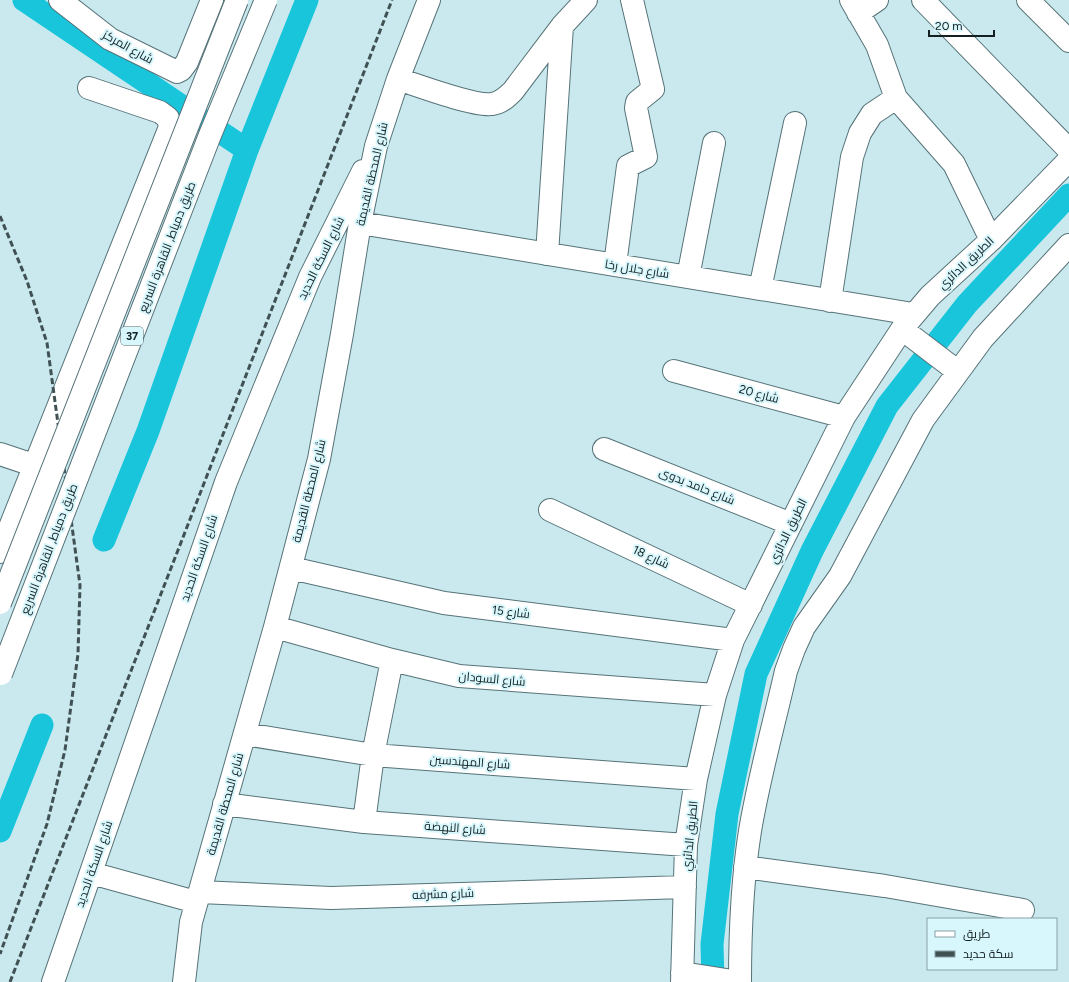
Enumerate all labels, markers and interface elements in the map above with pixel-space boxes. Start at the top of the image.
scale bar [929,12,994,38]
text: 20 m [935,19,963,33]
street label: شارع المركز [99,27,156,67]
street label: شارع المحطة القديمة [353,121,392,227]
street label: طريق دمياط, القاهرة السريع [136,180,199,315]
street label: شارع السكة الحديد [295,214,348,302]
street label: الطريق الدائري [935,234,999,294]
street label: شارع جلال رخا [604,257,670,282]
road number: 37 [121,327,143,345]
street label: شارع 20 [737,382,780,407]
street label: شارع المحطة القديمة [289,438,330,544]
street label: شارع حامد بدوى [657,464,737,509]
street label: طريق دمياط, القاهرة السريع [18,482,81,617]
street label: الطريق الدائري [766,496,812,567]
street label: شارع السكة الحديد [178,513,221,603]
street label: شارع 18 [630,543,671,572]
street label: شارع 15 [491,603,531,622]
street label: شارع السودان [458,669,526,690]
street label: شارع المحطة القديمة [204,751,247,857]
street label: شارع المهندسين [429,752,511,773]
street label: الطريق الدائري [679,800,704,872]
street label: شارع السكة الحديد [73,819,116,909]
street label: شارع النهضة [424,819,486,838]
street label: شارع مشرفه [412,886,474,903]
legend [927,918,1057,970]
text: طريق [963,927,991,941]
text: سكة حديد [963,947,1014,961]

